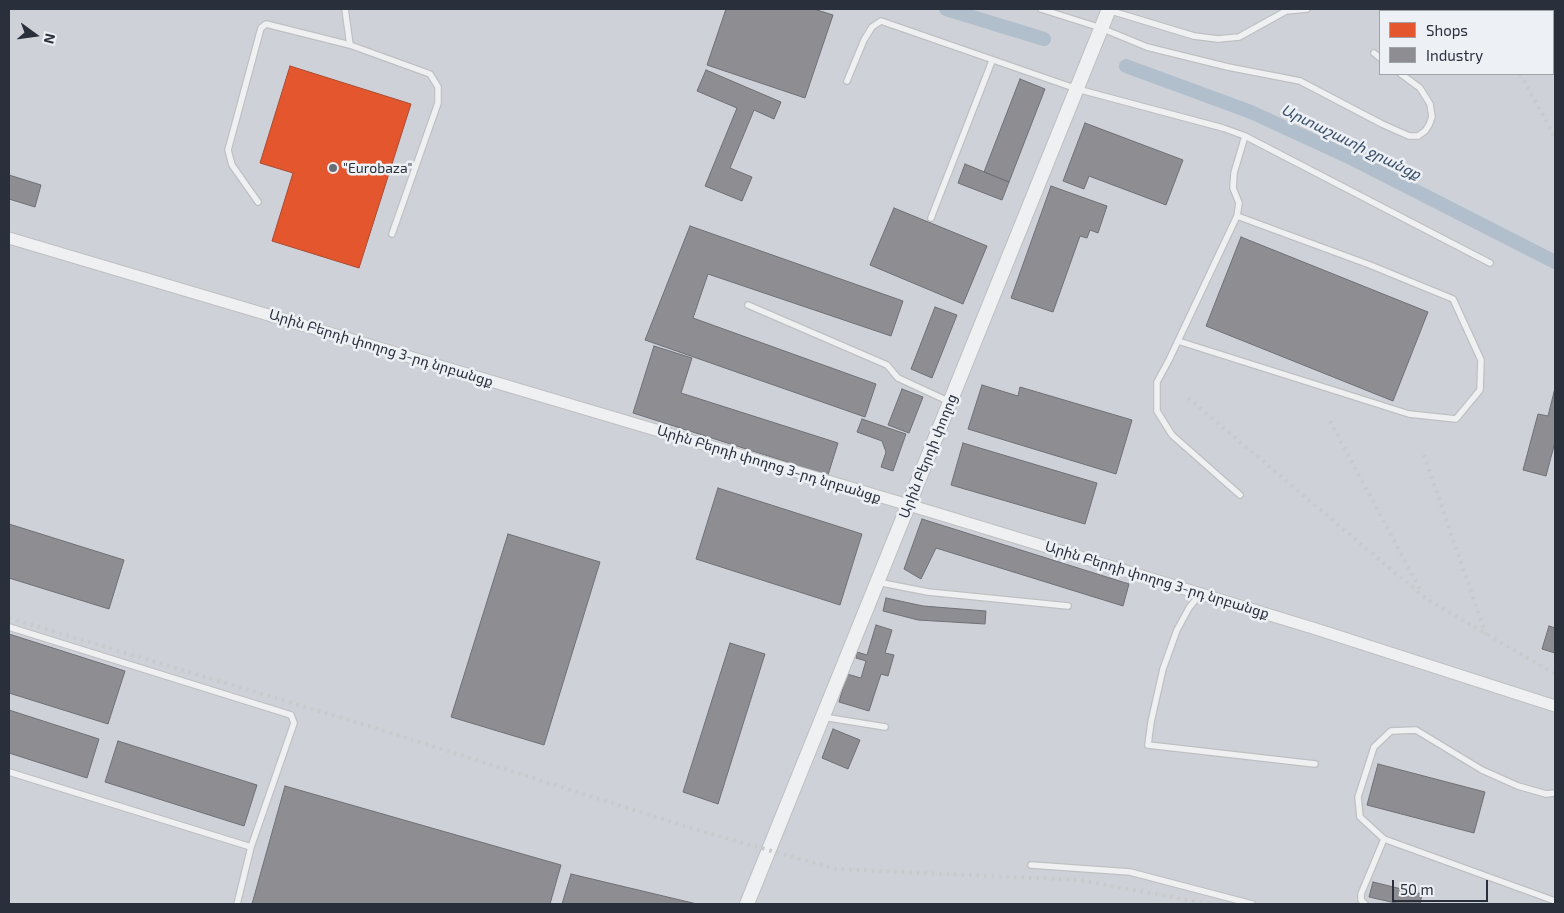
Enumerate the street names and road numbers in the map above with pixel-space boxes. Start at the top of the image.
street label: Արին Բերդի փողոց 3-րդ նրբանցք [267,306,495,390]
street label: Արին Բերդի փողոց [895,391,961,521]
street label: Արին Բերդի փողոց 3-րդ նրբանցք [655,422,883,506]
street label: Արին Բերդի փողոց 3-րդ նրբանցք [1043,538,1271,622]

